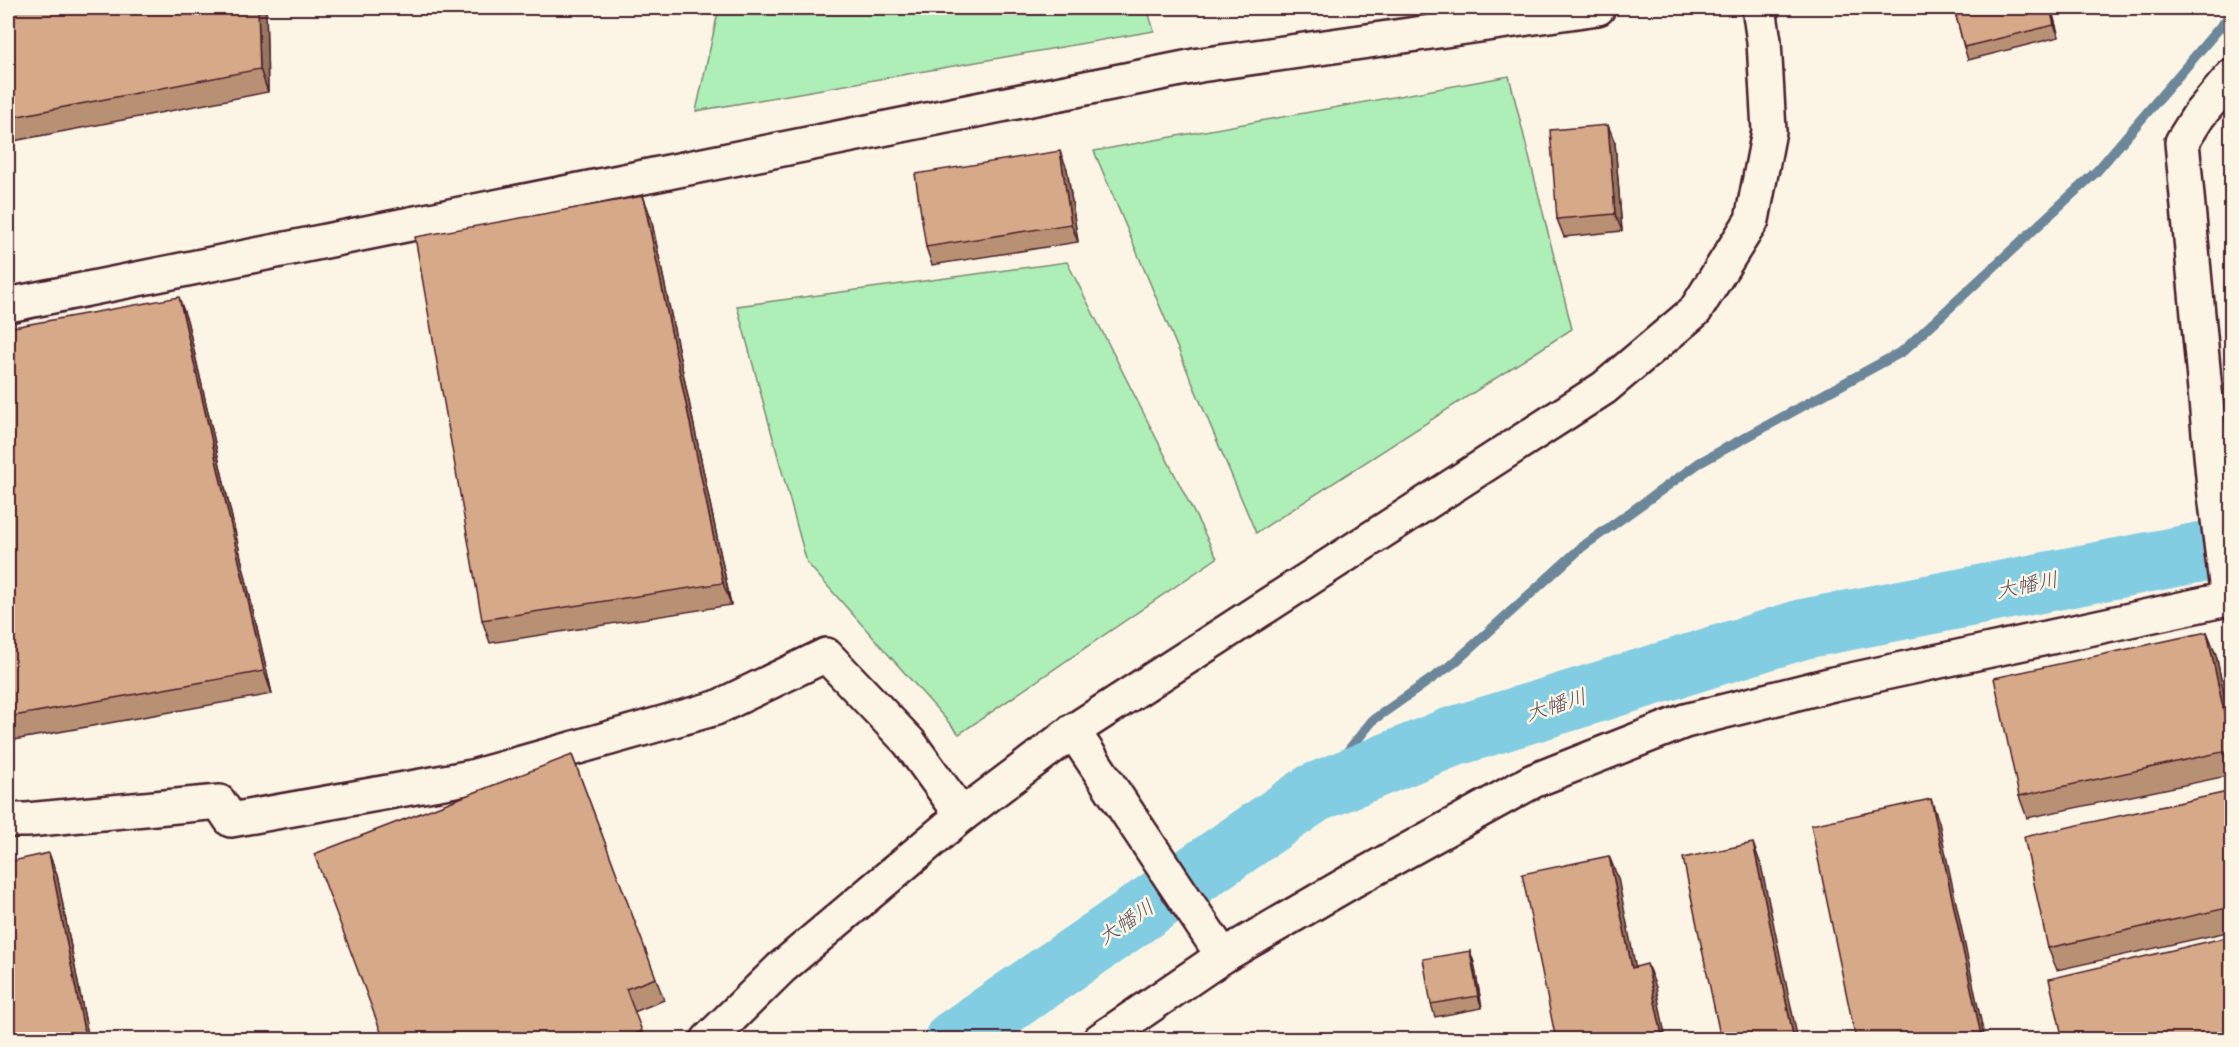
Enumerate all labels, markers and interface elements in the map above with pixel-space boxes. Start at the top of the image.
water label: 大幡川 [1993,564,2061,605]
water label: 大幡川 [1521,681,1590,728]
water label: 大幡川 [1091,892,1160,951]

